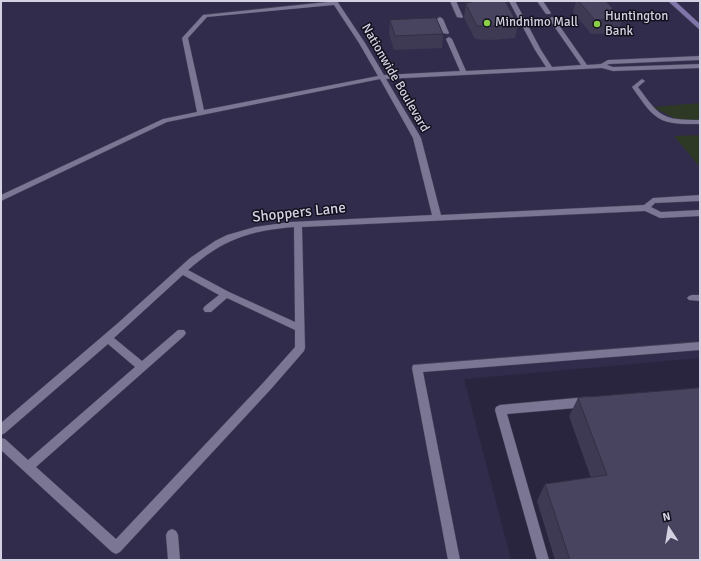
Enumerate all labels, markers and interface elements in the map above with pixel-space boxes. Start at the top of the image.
place label: Huntington Bank [605,9,668,40]
place label: Mindnimo Mall [495,15,578,31]
marker: Mindnimo Mall [482,18,492,28]
marker: Huntington Bank [592,19,602,29]
street label: Nationwide Boulevard [358,21,432,135]
street label: Shoppers Lane [251,199,347,227]
north arrow [649,509,689,549]
text: N [661,510,671,524]

